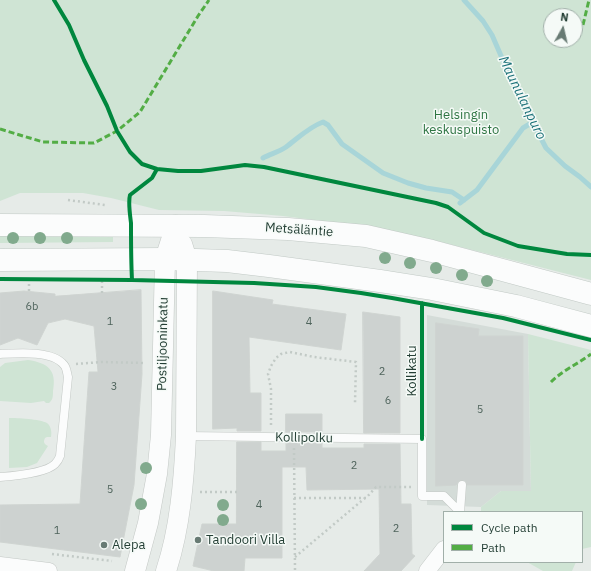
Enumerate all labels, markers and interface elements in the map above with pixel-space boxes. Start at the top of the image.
north arrow [543,8,583,48]
text: N [560,10,569,25]
water label: Maunulanpuro [494,53,550,143]
park label: Helsingin keskuspuisto [423,107,499,138]
street label: Metsäläntie [264,220,334,240]
street label: Postiljooninkatu [154,297,172,391]
house number: 6b [26,300,38,314]
house number: 1 [107,315,113,329]
house number: 4 [306,315,312,329]
street label: Kollikatu [404,345,420,397]
house number: 2 [379,365,385,379]
house number: 3 [111,380,117,394]
house number: 6 [385,394,391,408]
house number: 5 [477,403,483,417]
street label: Kollipolku [275,430,333,446]
house number: 2 [351,459,357,473]
house number: 5 [107,483,113,497]
house number: 4 [256,498,262,512]
legend [443,511,583,563]
text: Cycle path [481,520,538,535]
house number: 2 [393,522,399,536]
house number: 1 [54,524,60,538]
place label: Tandoori Villa [206,532,285,548]
marker: Tandoori Villa [193,535,203,545]
place label: Alepa [112,537,145,553]
marker: Alepa [99,540,109,550]
text: Path [481,540,506,555]

